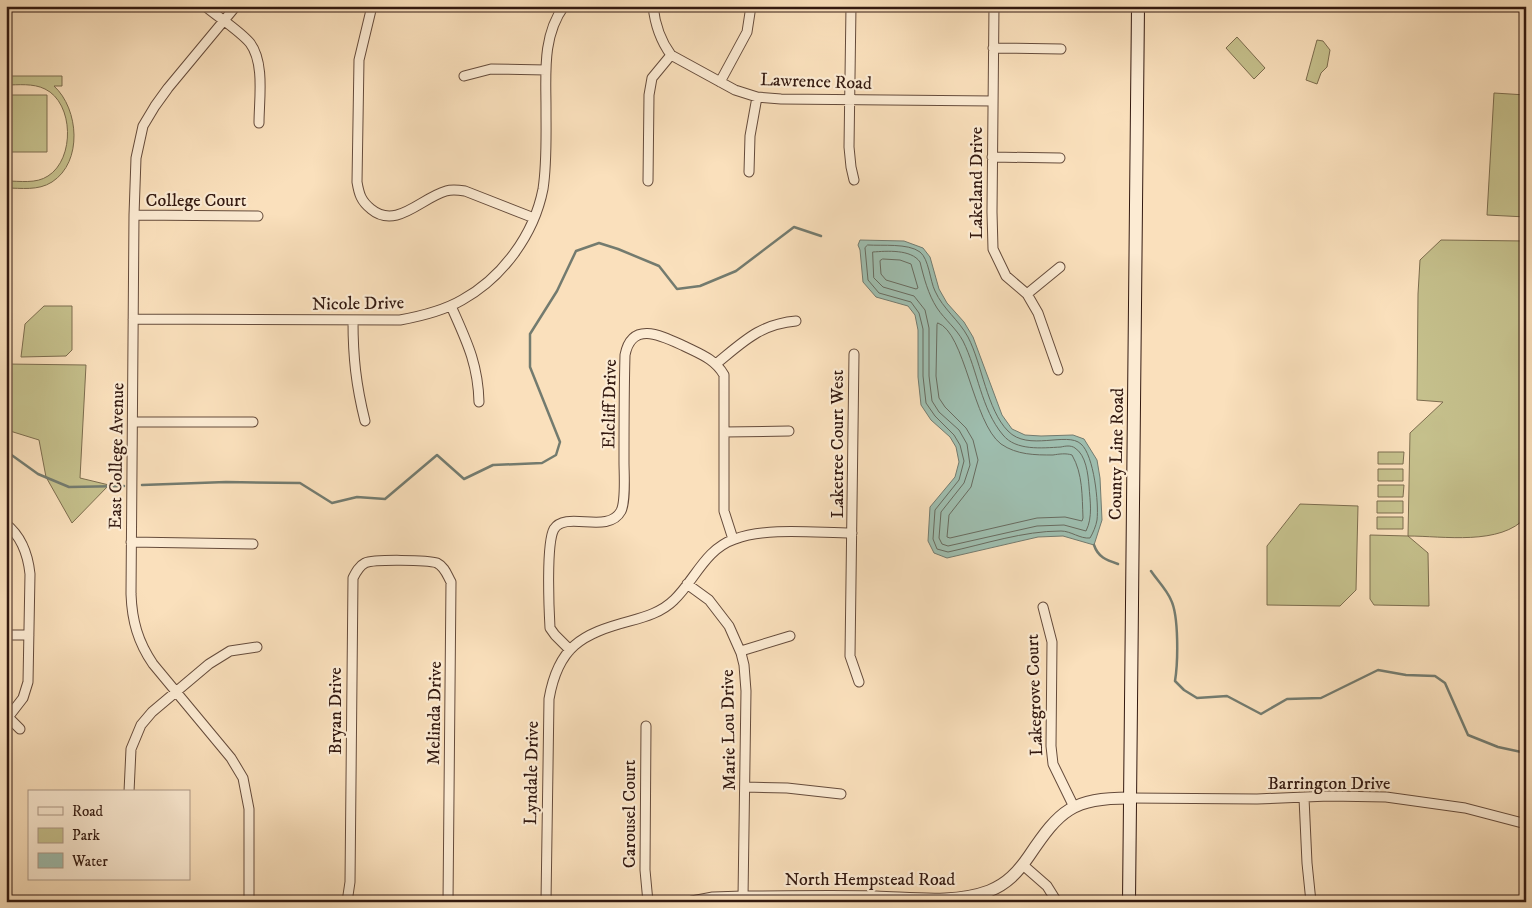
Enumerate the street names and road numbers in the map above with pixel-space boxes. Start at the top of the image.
street label: Lawrence Road [760,69,872,95]
street label: Lakeland Drive [966,127,988,239]
street label: College Court [146,190,247,212]
street label: Nicole Drive [312,292,404,316]
street label: Elcliff Drive [598,359,622,449]
street label: Laketree Court West [827,369,849,518]
street label: East College Avenue [105,382,129,530]
street label: County Line Road [1105,388,1129,520]
street label: Lakegrove Court [1022,633,1048,756]
street label: Melinda Drive [423,661,447,765]
street label: Bryan Drive [325,667,347,755]
street label: Marie Lou Drive [717,669,741,791]
street label: Lyndale Drive [520,721,544,825]
street label: Carousel Court [619,760,641,868]
street label: Barrington Drive [1267,773,1391,795]
street label: North Hempstead Road [785,869,955,891]

